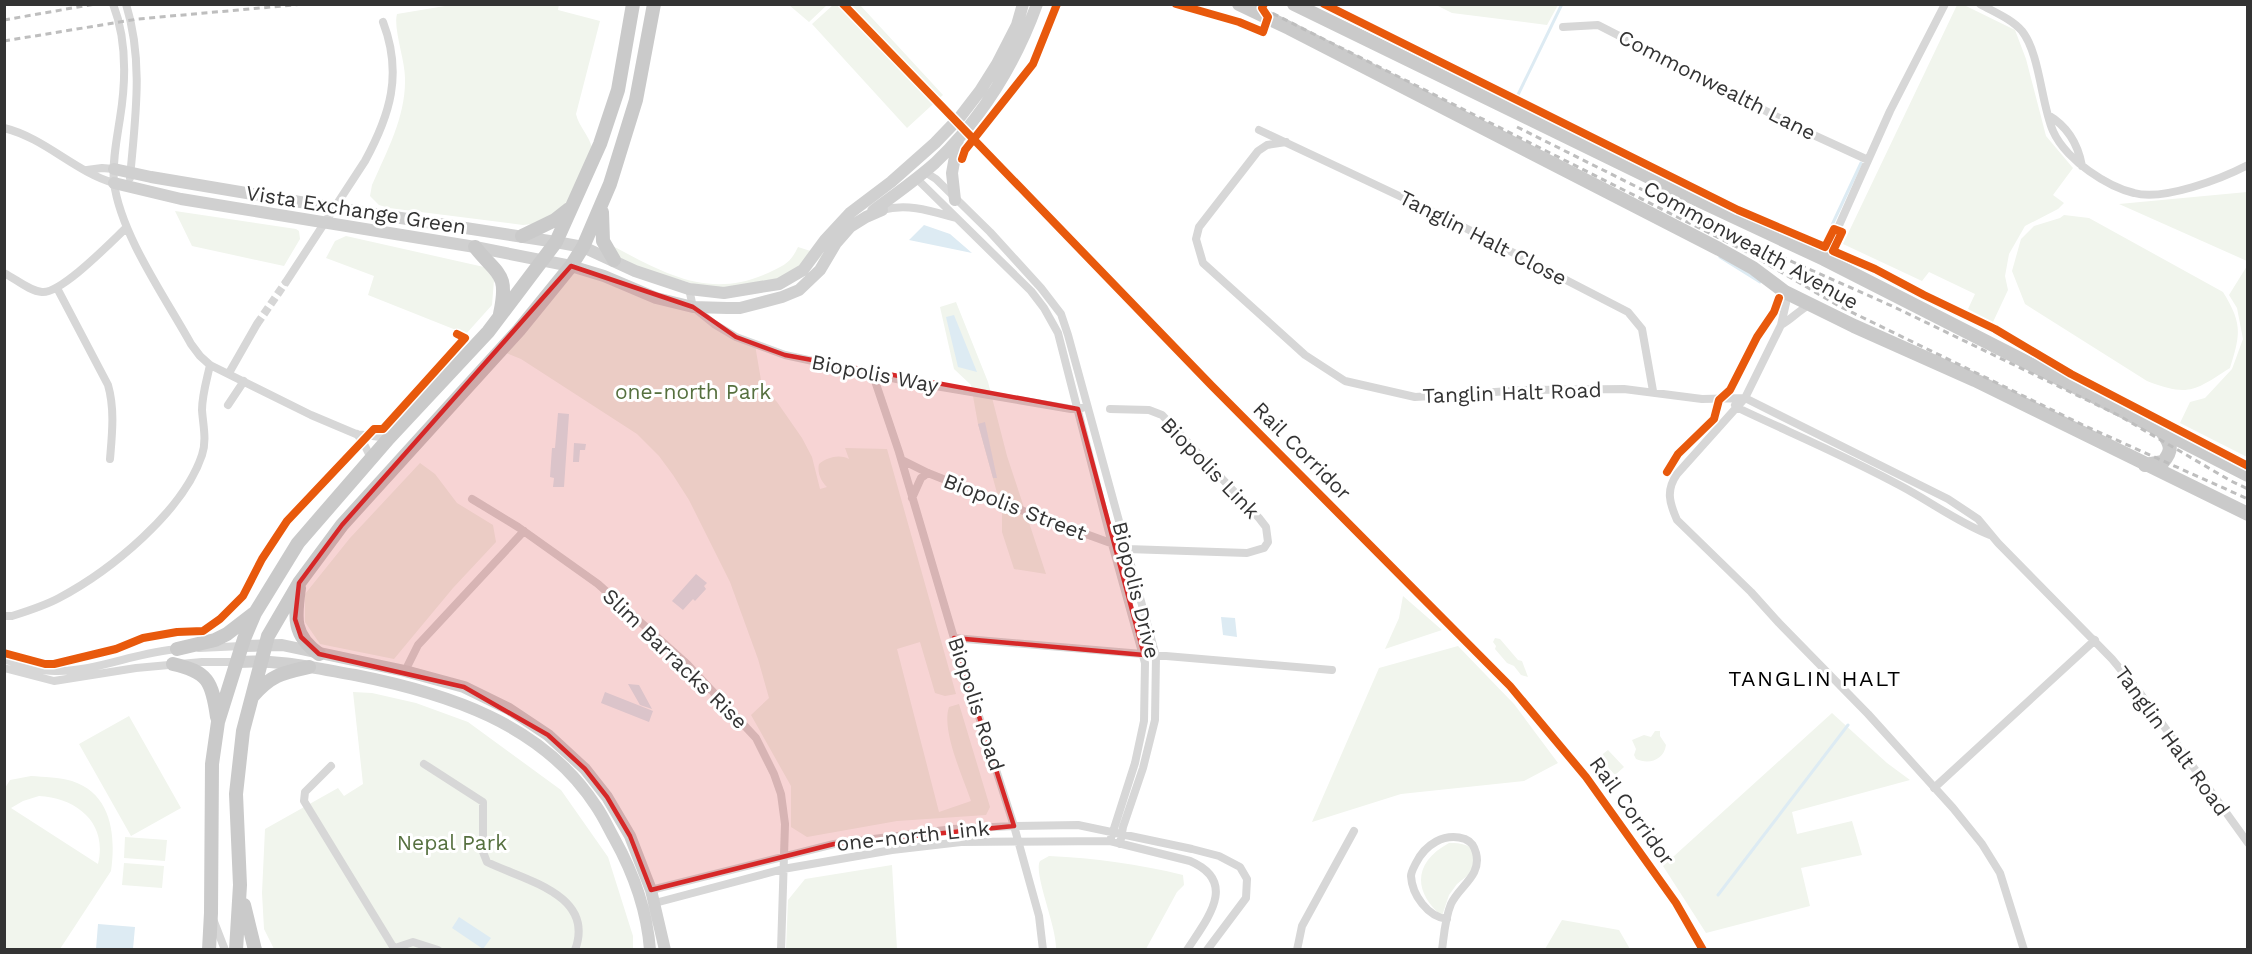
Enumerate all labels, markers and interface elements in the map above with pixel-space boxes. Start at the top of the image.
street label: Commonwealth Lane [1614,24,1820,145]
street label: Commonwealth Avenue [1639,175,1863,314]
street label: Vista Exchange Green [244,180,468,239]
street label: Tanglin Halt Close [1395,185,1571,291]
street label: Biopolis Way [809,349,941,398]
street label: Tanglin Halt Road [1422,377,1602,408]
park label: one-north Park [615,379,771,404]
street label: Rail Corridor [1248,396,1357,505]
street label: Biopolis Link [1156,412,1265,523]
street label: Biopolis Street [940,468,1090,545]
street label: Biopolis Drive [1107,519,1166,661]
street label: Slim Barracks Rise [598,583,753,734]
street label: Biopolis Road [943,634,1010,774]
street label: Tanglin Halt Road [2110,661,2235,821]
district label: TANGLIN HALT [1728,666,1902,691]
street label: Rail Corridor [1585,751,1680,870]
street label: one-north Link [835,815,991,856]
park label: Nepal Park [397,830,507,855]

